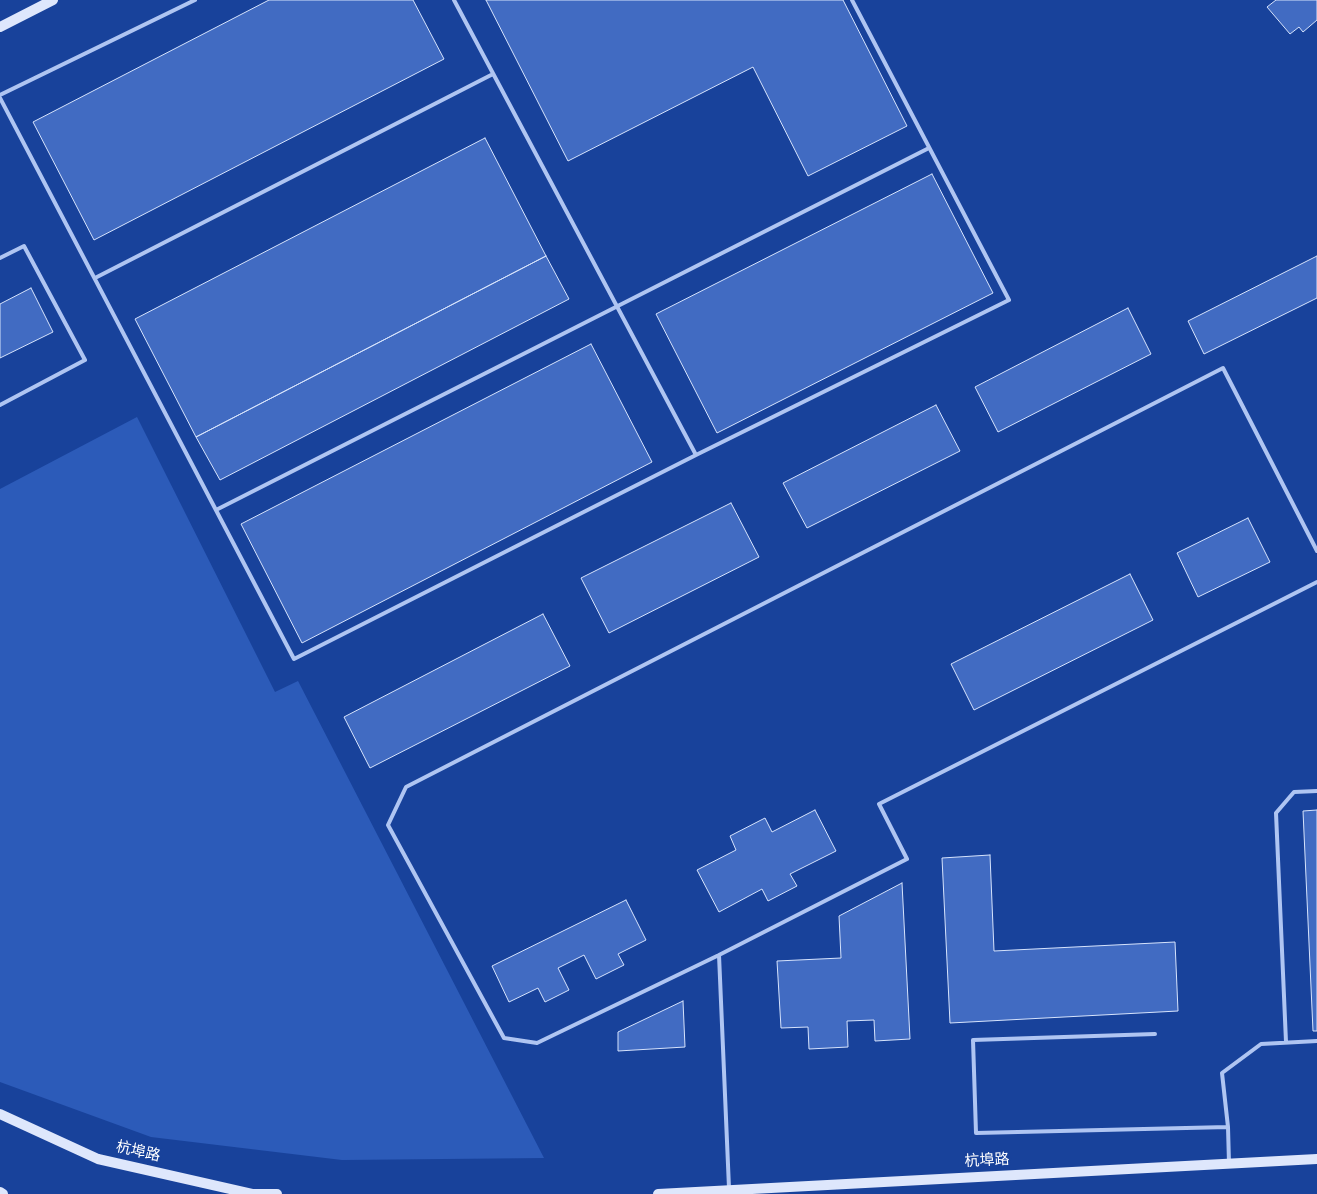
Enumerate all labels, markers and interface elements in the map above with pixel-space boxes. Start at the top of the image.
street label: 杭埠路 [114,1138,162,1166]
street label: 杭埠路 [964,1151,1010,1171]

